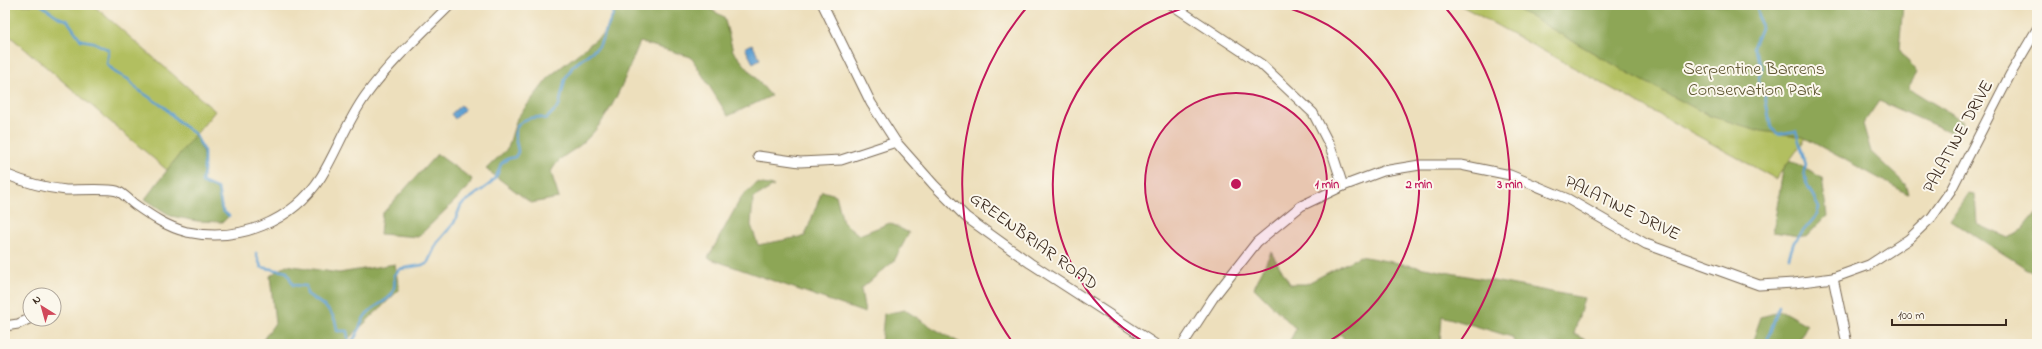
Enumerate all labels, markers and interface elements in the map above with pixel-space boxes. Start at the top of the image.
park label: Serpentine Barrens Conservation Park [1683,57,1825,104]
street label: PALATINE DRIVE [1917,76,2001,198]
street label: PALATINE DRIVE [1560,170,1684,248]
text: 1 min [1315,176,1339,194]
text: 2 min [1405,176,1432,194]
text: 3 min [1496,176,1523,194]
centre of rings [1229,177,1243,191]
street label: GREENBRIAR ROAD [963,186,1103,298]
north arrow [22,287,62,327]
text: N [29,291,44,308]
scale bar [1892,301,2006,327]
text: 100 m [1898,307,1925,325]

